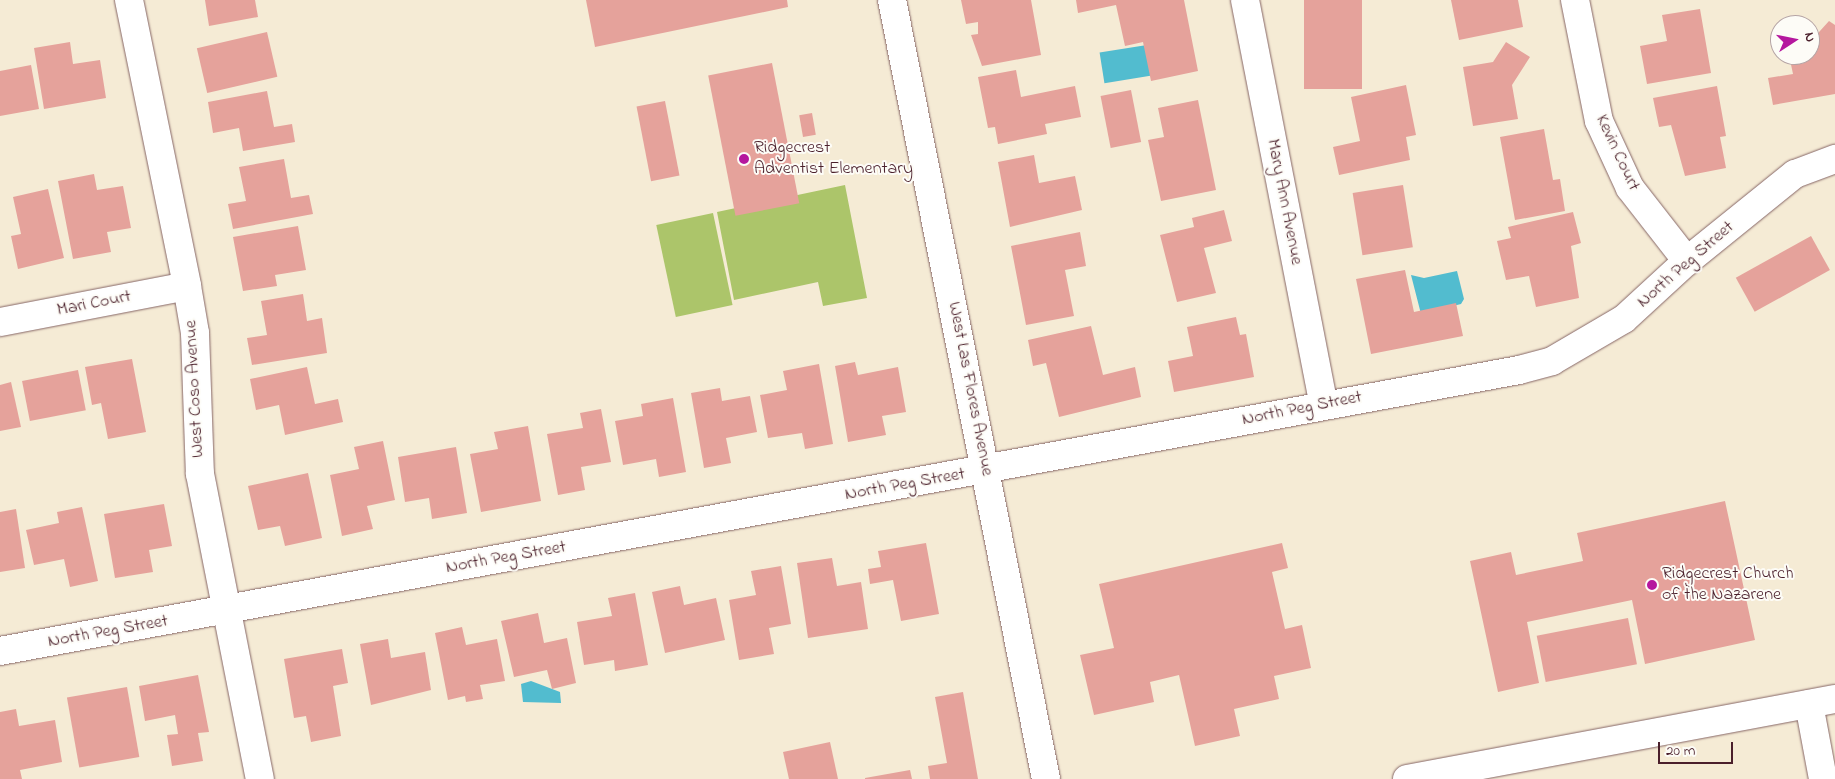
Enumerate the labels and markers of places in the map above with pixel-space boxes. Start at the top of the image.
place label: Ridgecrest Adventist Elementary [754,138,913,180]
marker: Ridgecrest Adventist Elementary [738,153,750,165]
place label: Ridgecrest Church of the Nazarene [1662,564,1794,606]
marker: Ridgecrest Church of the Nazarene [1646,579,1658,591]

